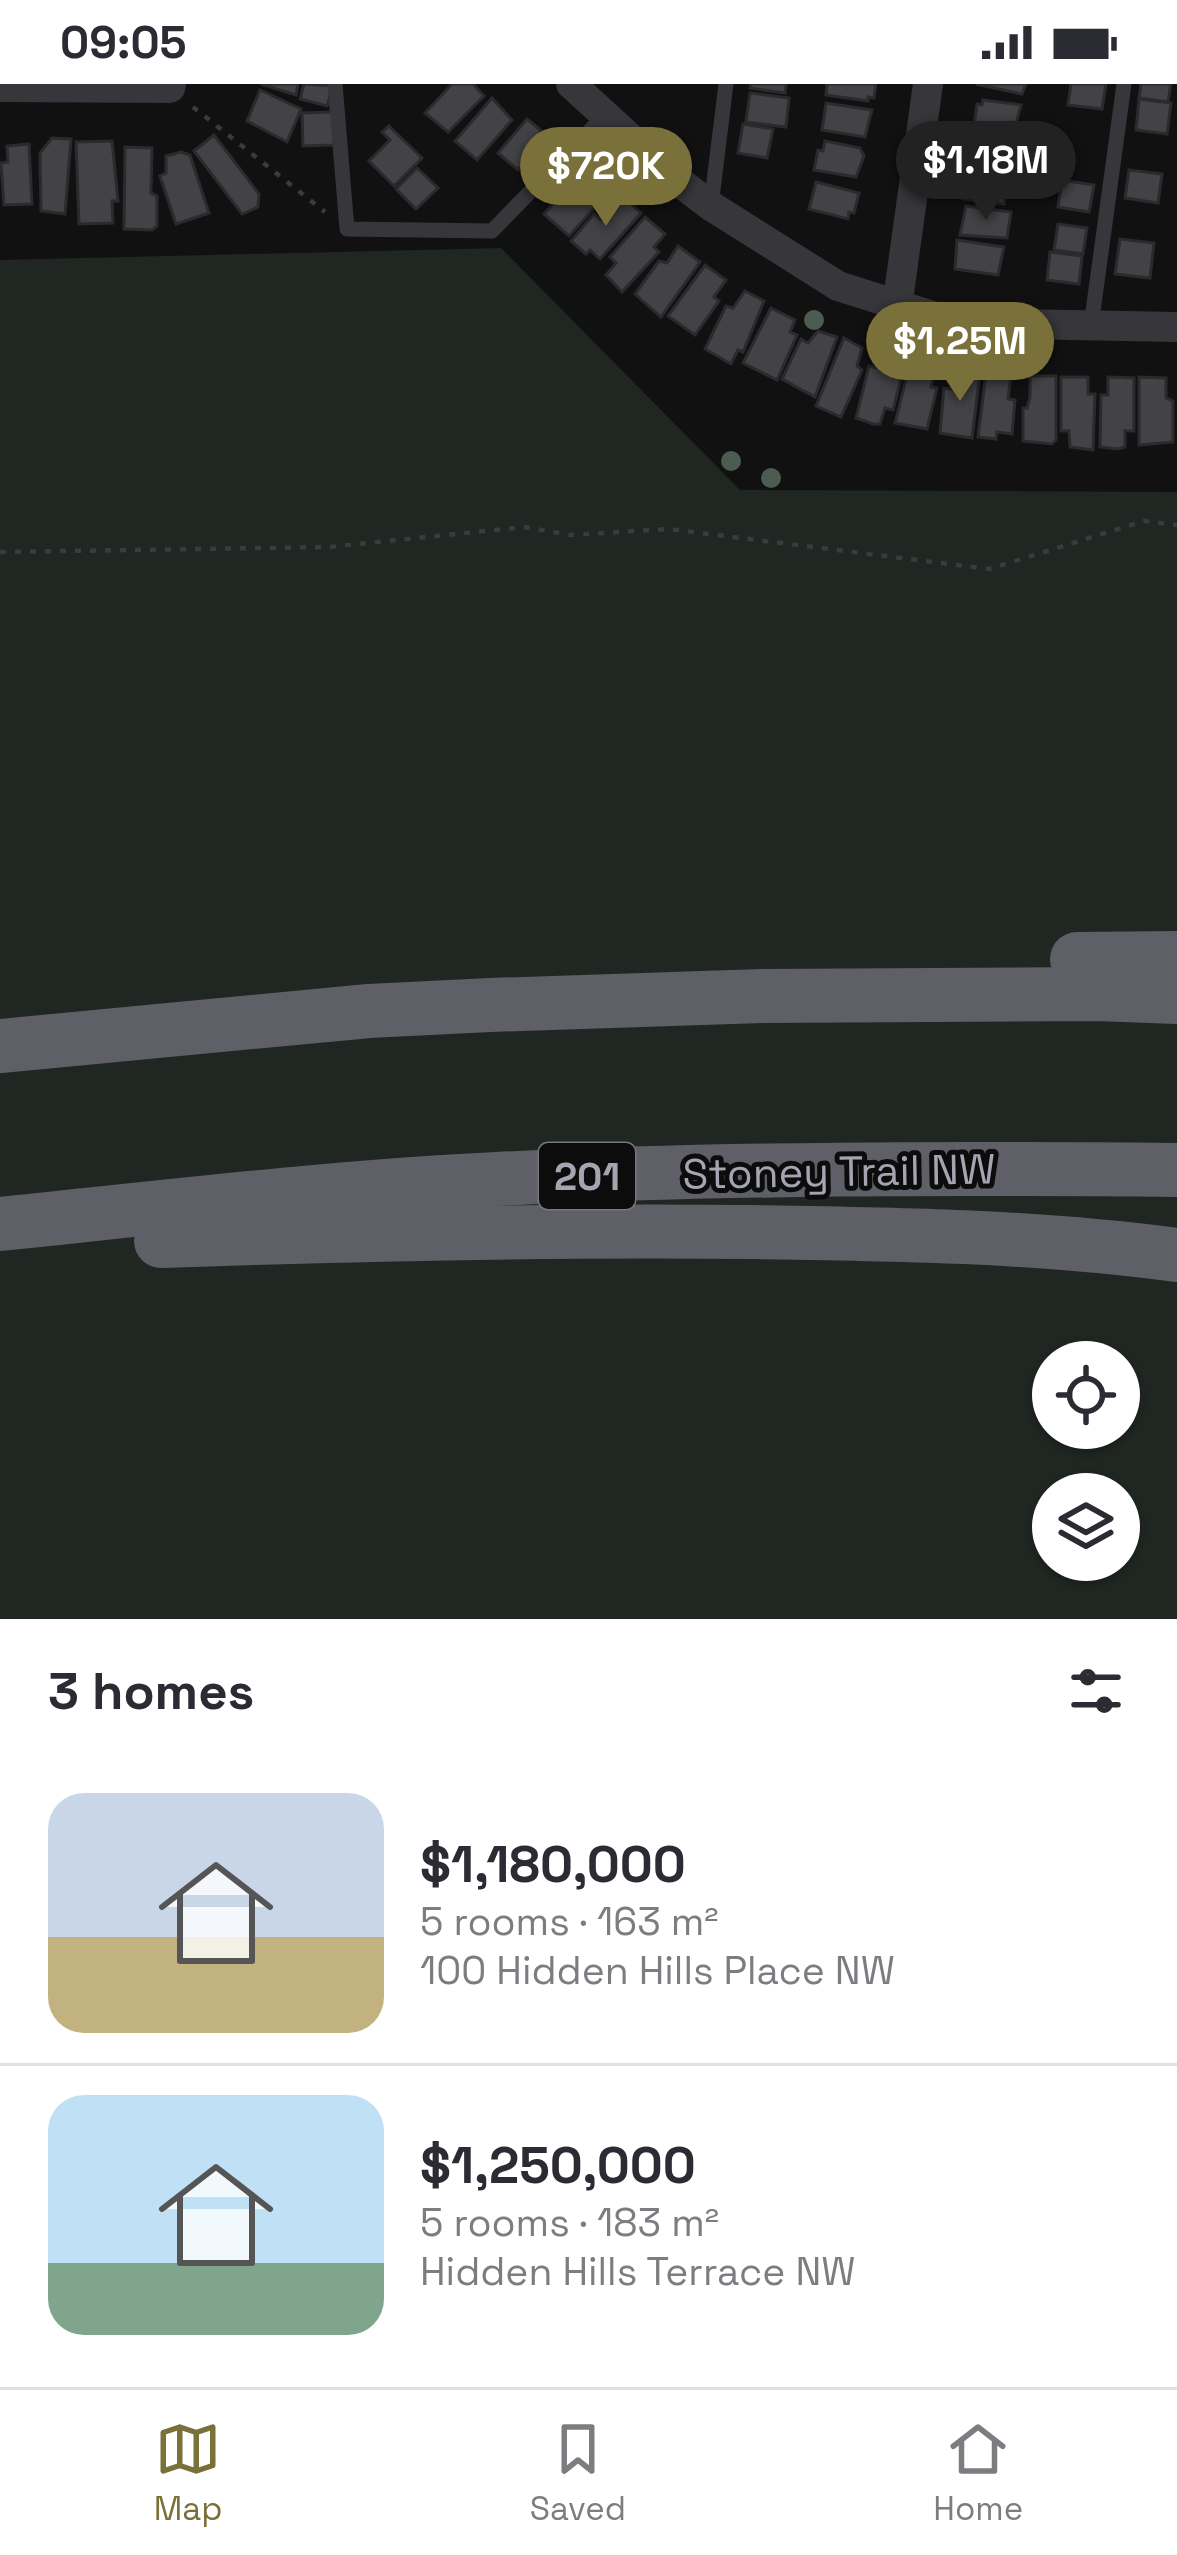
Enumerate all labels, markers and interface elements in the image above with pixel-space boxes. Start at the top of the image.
text: 09:05 [60,14,187,71]
pin: $1.18M [888,121,1084,223]
pin: $720K [522,127,690,229]
text: $1.18M [923,135,1049,184]
text: $720K [547,141,665,190]
pin: $1.25M [862,302,1058,404]
text: $1.25M [893,316,1027,365]
street label: Stoney Trail NW [682,1142,996,1201]
road number: 201 [539,1143,635,1209]
map controls [1032,1341,1140,1581]
button: locate [1032,1341,1140,1449]
button: layers [1032,1473,1140,1581]
icon: filters [1063,1658,1129,1724]
text: 3 homes [48,1659,254,1724]
text: $1,180,000 [420,1832,686,1897]
icon: home [144,1841,288,1985]
text: 5 rooms · 163 m² [420,1897,719,1946]
text: 100 Hidden Hills Place NW [420,1946,895,1995]
text: $1,250,000 [420,2133,696,2198]
icon: home [144,2143,288,2287]
text: 5 rooms · 183 m² [420,2198,719,2247]
text: Hidden Hills Terrace NW [420,2247,855,2296]
tab: Map [154,2416,222,2530]
tab: Saved [530,2416,626,2530]
tab: Home [933,2416,1023,2530]

